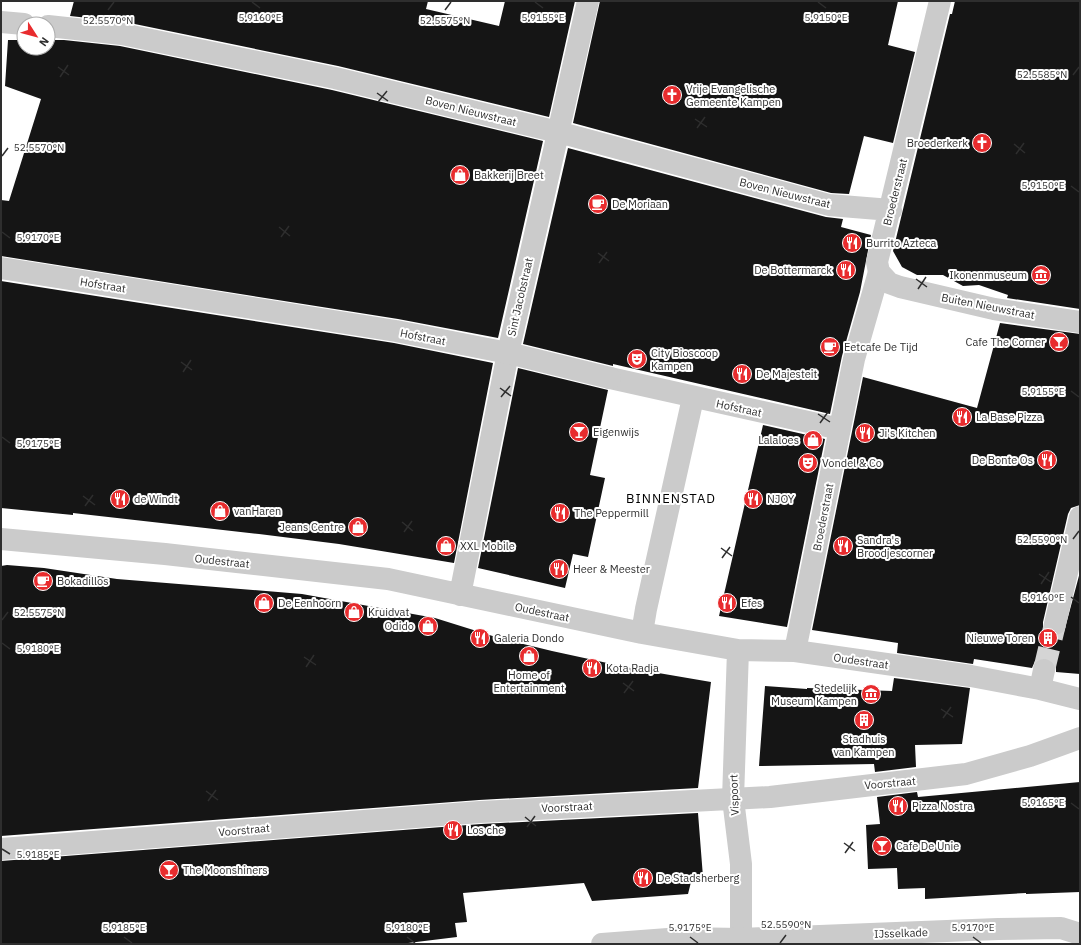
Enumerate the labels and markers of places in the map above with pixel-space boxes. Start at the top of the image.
place label: Vrije Evangelische Gemeente Kampen [686,82,781,109]
church icon: Vrije Evangelische Gemeente Kampen [661,84,683,106]
church icon: Broederkerk [971,132,993,154]
place label: Broederkerk [907,136,968,150]
shop icon: Bakkerij Breet [449,164,471,186]
place label: Bakkerij Breet [474,168,544,182]
cafe icon: De Moriaan [587,193,609,215]
place label: De Moriaan [612,197,668,211]
restaurant icon: Burrito Azteca [841,232,863,254]
place label: Burrito Azteca [866,236,936,250]
restaurant icon: De Bottermarck [835,259,857,281]
place label: De Bottermarck [754,263,832,277]
museum icon: Ikonenmuseum [1030,264,1052,286]
place label: Ikonenmuseum [949,268,1027,282]
bar icon: Cafe The Corner [1048,331,1070,353]
place label: Cafe The Corner [966,335,1045,349]
cafe icon: Eetcafe De Tijd [819,336,841,358]
place label: Eetcafe De Tijd [844,340,918,354]
place label: City Bioscoop Kampen [651,346,718,373]
theatre icon: City Bioscoop Kampen [626,348,648,370]
restaurant icon: De Majesteit [731,363,753,385]
place label: De Majesteit [756,367,817,381]
restaurant icon: La Base Pizza [951,406,973,428]
place label: La Base Pizza [976,410,1043,424]
bar icon: Eigenwijs [568,421,590,443]
restaurant icon: Ji's Kitchen [854,422,876,444]
place label: Eigenwijs [593,425,639,439]
place label: Ji's Kitchen [879,426,936,440]
shop icon: Lalaloes [802,429,824,451]
place label: Lalaloes [758,433,799,447]
restaurant icon: De Bonte Os [1036,449,1058,471]
theatre icon: Vondel & Co [797,452,819,474]
place label: De Bonte Os [972,453,1033,467]
place label: Vondel & Co [822,456,882,470]
restaurant icon: de Windt [109,488,131,510]
restaurant icon: NJOY [742,488,764,510]
place label: de Windt [134,492,178,506]
place label: NJOY [767,492,795,506]
shop icon: vanHaren [209,500,231,522]
restaurant icon: The Peppermill [549,502,571,524]
place label: vanHaren [234,504,281,518]
place label: The Peppermill [574,506,649,520]
shop icon: Jeans Centre [347,516,369,538]
place label: Jeans Centre [279,520,344,534]
place label: Sandra's Broodjescorner [857,533,933,560]
shop icon: XXL Mobile [435,535,457,557]
restaurant icon: Sandra's Broodjescorner [832,535,854,557]
place label: XXL Mobile [460,539,515,553]
restaurant icon: Heer & Meester [548,558,570,580]
place label: Heer & Meester [573,562,650,576]
cafe icon: Bokadillos [32,570,54,592]
place label: Bokadillos [57,574,109,588]
shop icon: De Eenhoorn [253,592,275,614]
restaurant icon: Efes [716,592,738,614]
place label: De Eenhoorn [278,596,341,610]
place label: Efes [741,596,762,610]
shop icon: Kruidvat [343,601,365,623]
place label: Kruidvat [368,605,409,619]
shop icon: Odido [417,615,439,637]
place label: Odido [385,619,414,633]
restaurant icon: Galeria Dondo [469,627,491,649]
building icon: Nieuwe Toren [1037,627,1059,649]
place label: Galeria Dondo [494,631,564,645]
place label: Nieuwe Toren [966,631,1034,645]
shop icon: Home of Entertainment [518,645,540,667]
restaurant icon: Kota Radja [581,657,603,679]
place label: Kota Radja [606,661,659,675]
place label: Home of Entertainment [493,668,565,695]
place label: Stedelijk Museum Kampen [771,681,857,708]
museum icon: Stedelijk Museum Kampen [860,683,882,705]
building icon: Stadhuis van Kampen [853,709,875,731]
place label: Stadhuis van Kampen [834,732,894,759]
restaurant icon: Pizza Nostra [887,795,909,817]
place label: Pizza Nostra [912,799,973,813]
restaurant icon: Los che [442,819,464,841]
place label: Los che [467,823,504,837]
bar icon: Cafe De Unie [871,835,893,857]
place label: Cafe De Unie [896,839,959,853]
bar icon: The Moonshiners [158,859,180,881]
place label: The Moonshiners [183,863,268,877]
restaurant icon: De Stadsherberg [632,867,654,889]
place label: De Stadsherberg [657,871,739,885]

